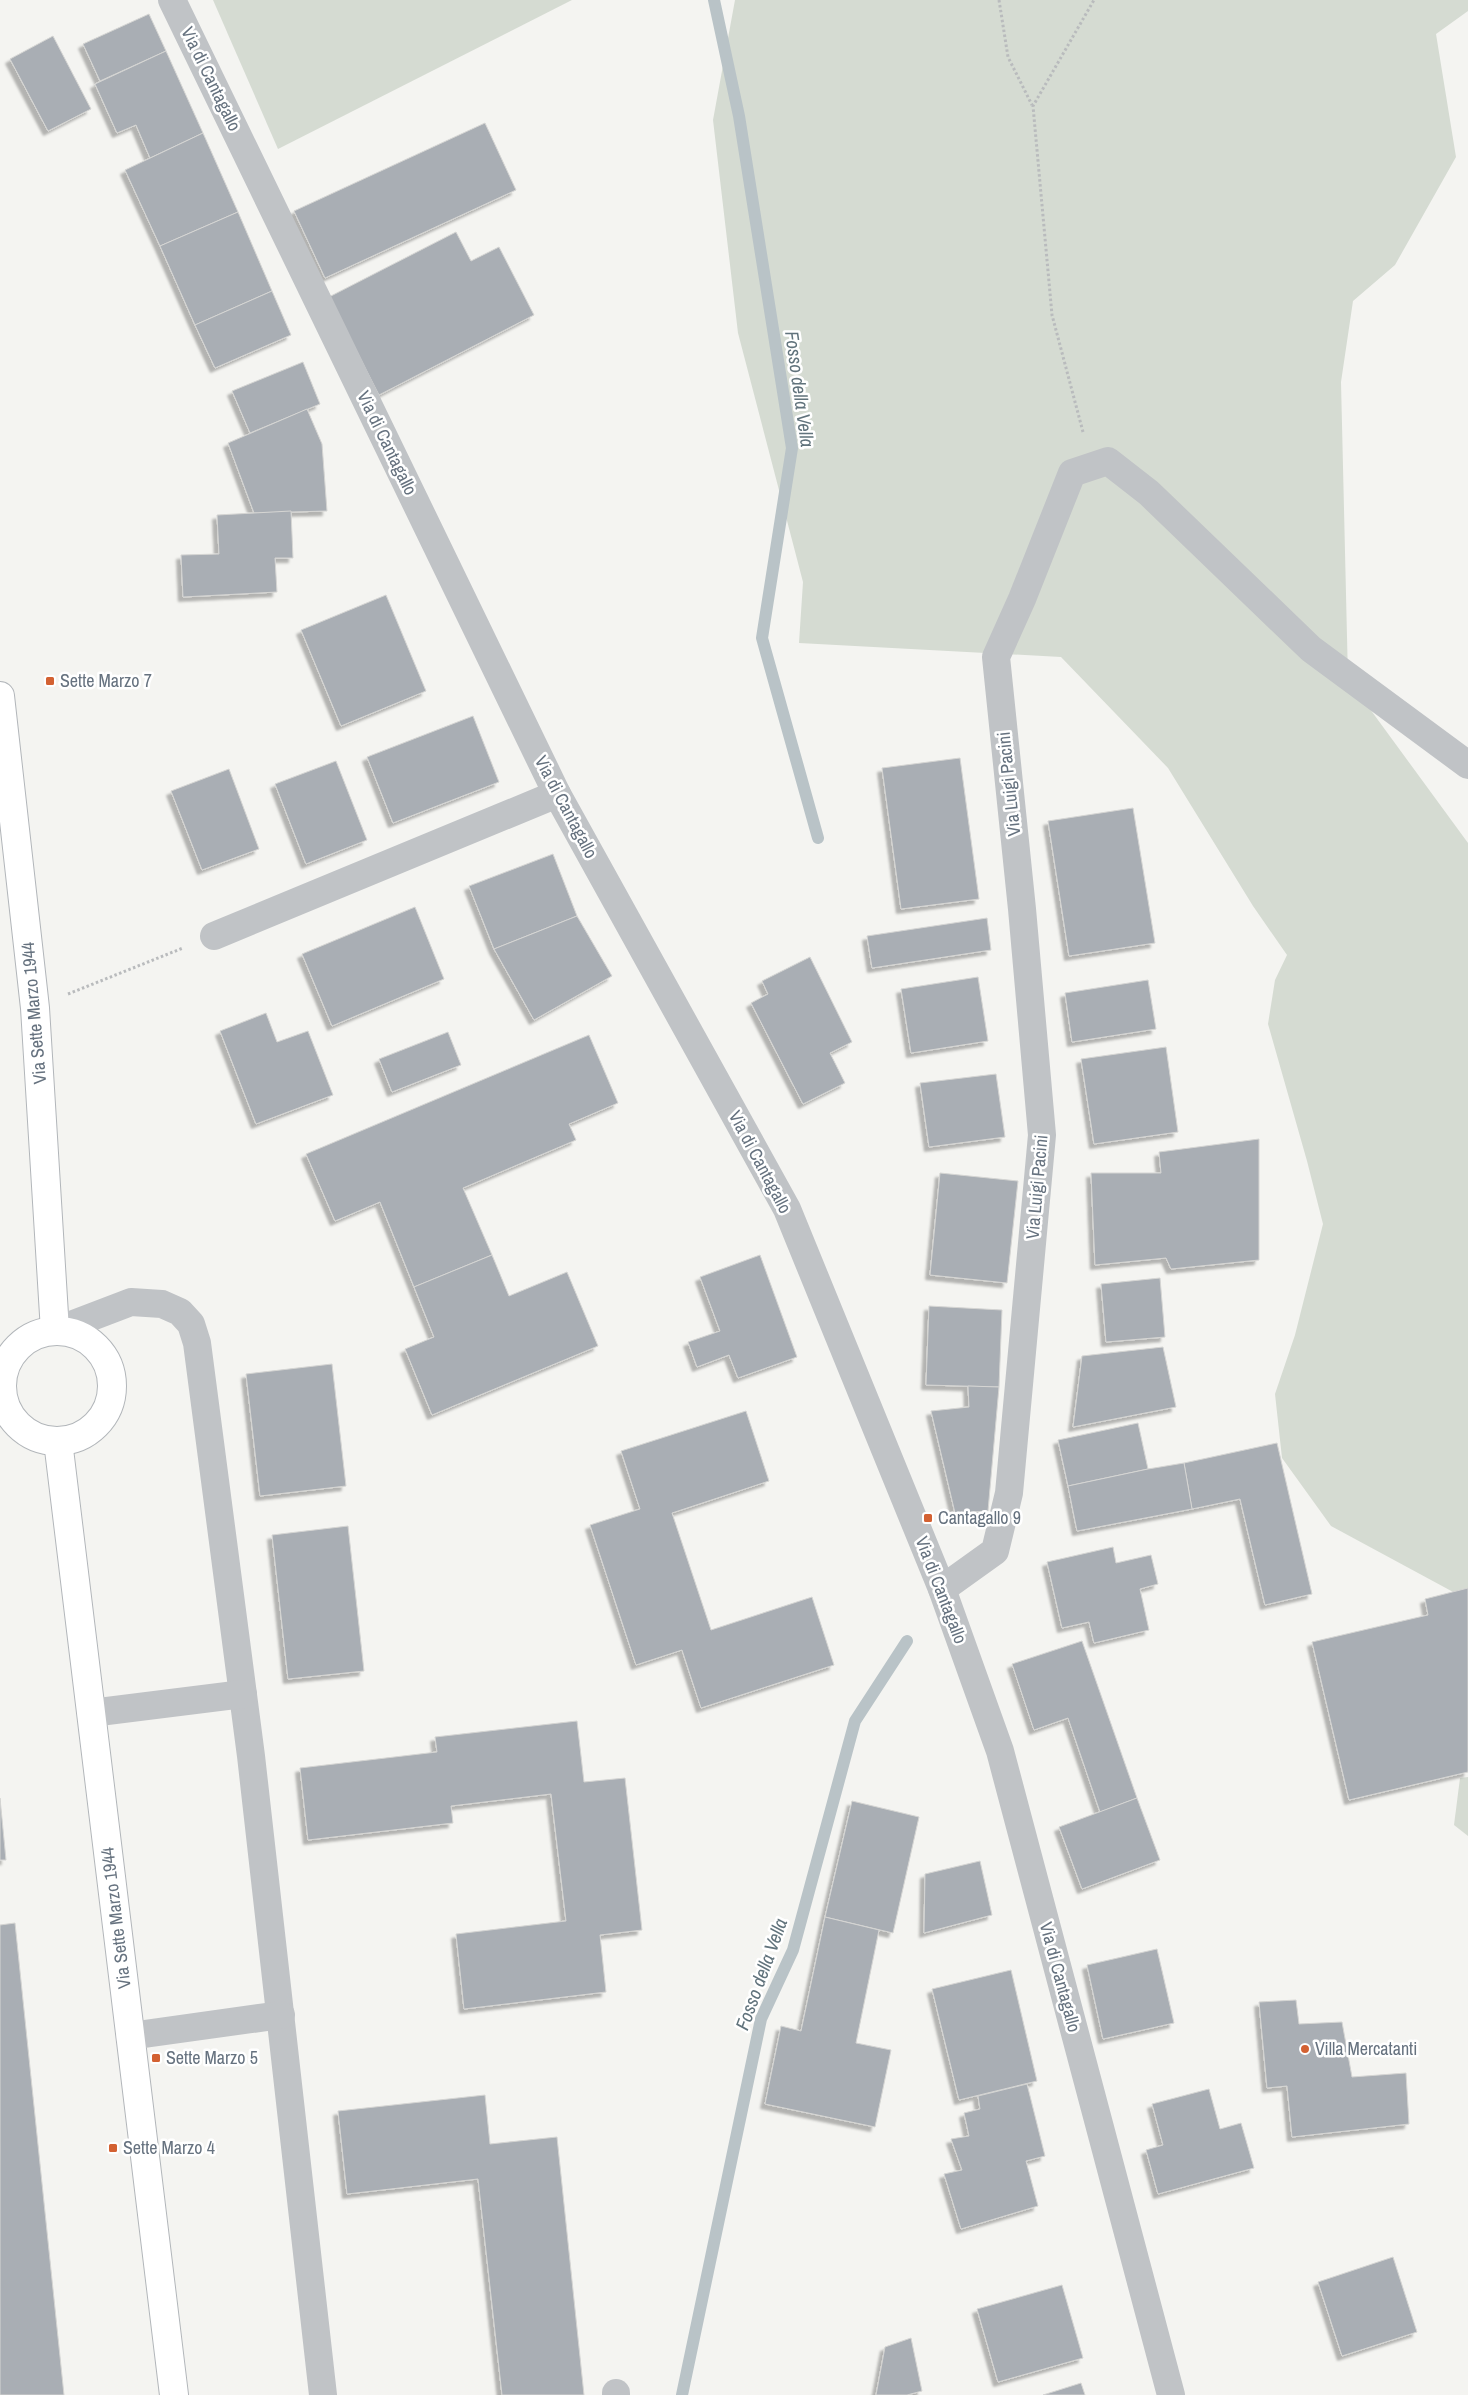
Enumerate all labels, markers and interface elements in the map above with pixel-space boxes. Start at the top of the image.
street label: Via di Cantagallo [175,23,247,135]
water label: Fosso della Vella [779,329,821,449]
street label: Via di Cantagallo [351,387,423,499]
place label: Sette Marzo 7 [60,668,152,693]
marker: Sette Marzo 7 [44,675,56,687]
street label: Via Luigi Pacini [991,731,1026,837]
street label: Via di Cantagallo [529,751,604,863]
street label: Via Sette Marzo 1944 [15,941,52,1085]
street label: Via di Cantagallo [723,1106,798,1218]
street label: Via Luigi Pacini [1019,1134,1054,1240]
place label: Cantagallo 9 [938,1505,1021,1530]
marker: Cantagallo 9 [922,1512,934,1524]
street label: Via di Cantagallo [910,1533,973,1647]
street label: Via Sette Marzo 1944 [94,1846,137,1990]
water label: Fosso della Vella [729,1914,793,2033]
street label: Via di Cantagallo [1034,1919,1087,2035]
place label: Villa Mercatanti [1315,2036,1417,2061]
marker: Villa Mercatanti [1299,2043,1311,2055]
place label: Sette Marzo 5 [166,2045,258,2070]
marker: Sette Marzo 5 [150,2052,162,2064]
place label: Sette Marzo 4 [123,2135,215,2160]
marker: Sette Marzo 4 [107,2142,119,2154]

